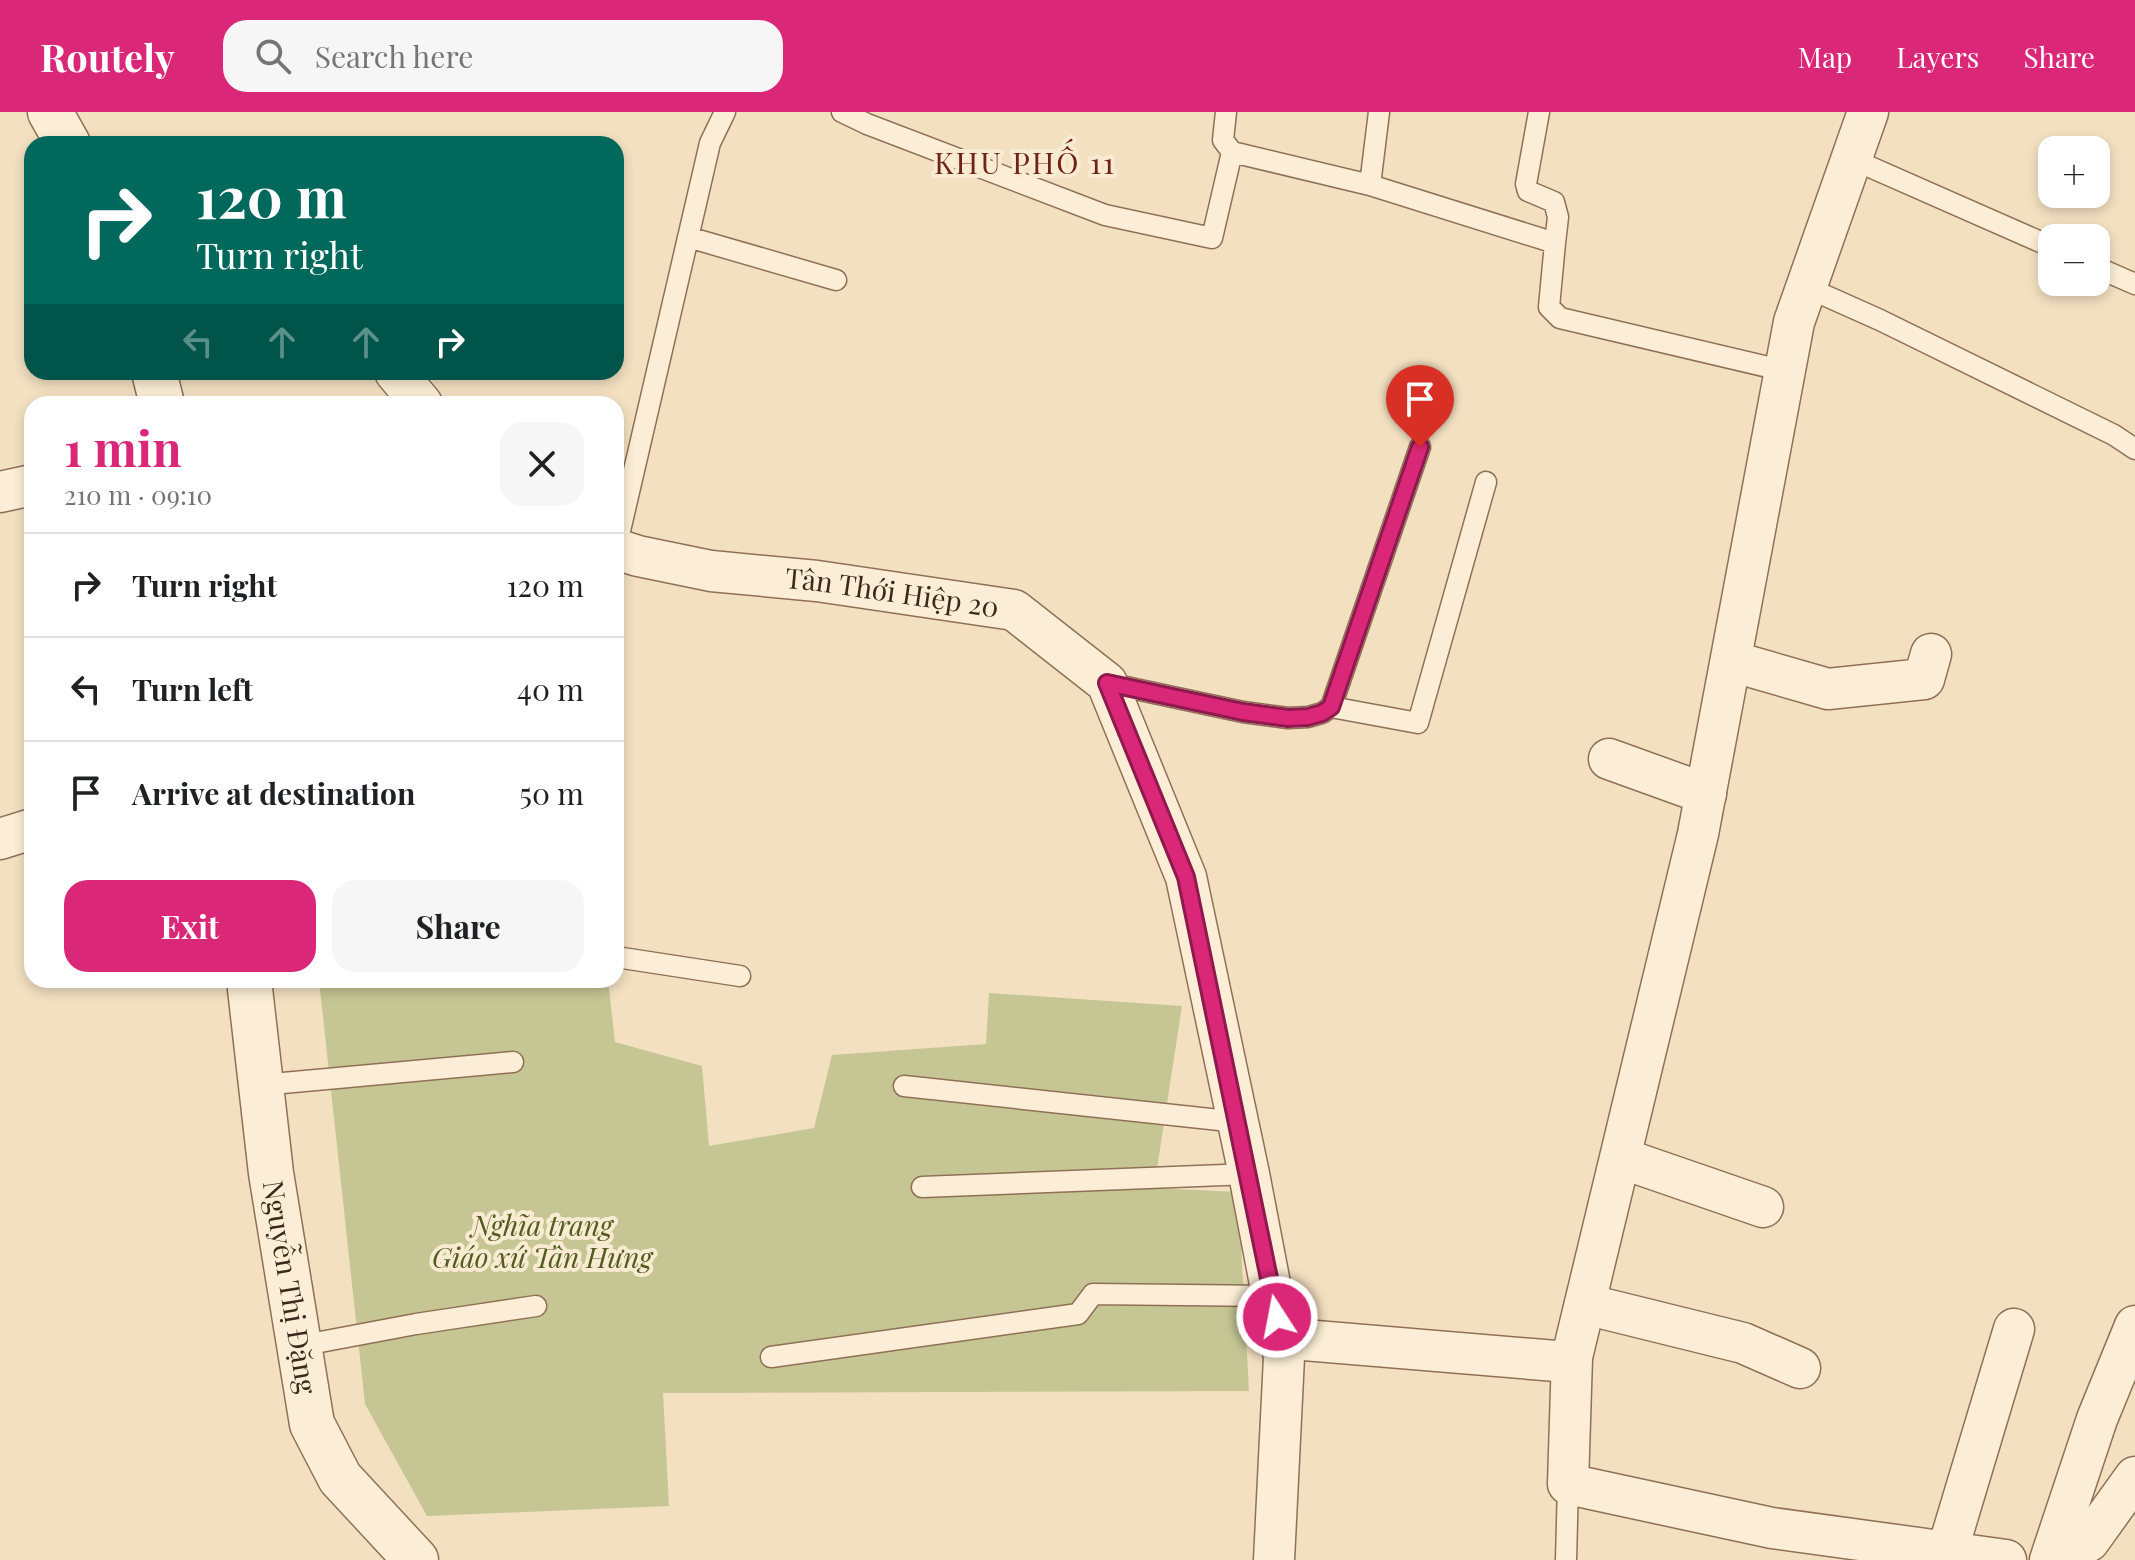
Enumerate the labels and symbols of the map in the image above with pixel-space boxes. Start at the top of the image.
district label: KHU PHỐ 11 [934,138,1116,182]
pin [1386,365,1454,447]
street label: Tân Thới Hiệp 20 [784,558,1002,625]
street label: Nguyễn Thị Đặng [255,1178,327,1397]
park label: Nghĩa trang Giáo xứ Tân Hưng [432,1206,654,1275]
position arrow [1235,1275,1319,1359]

